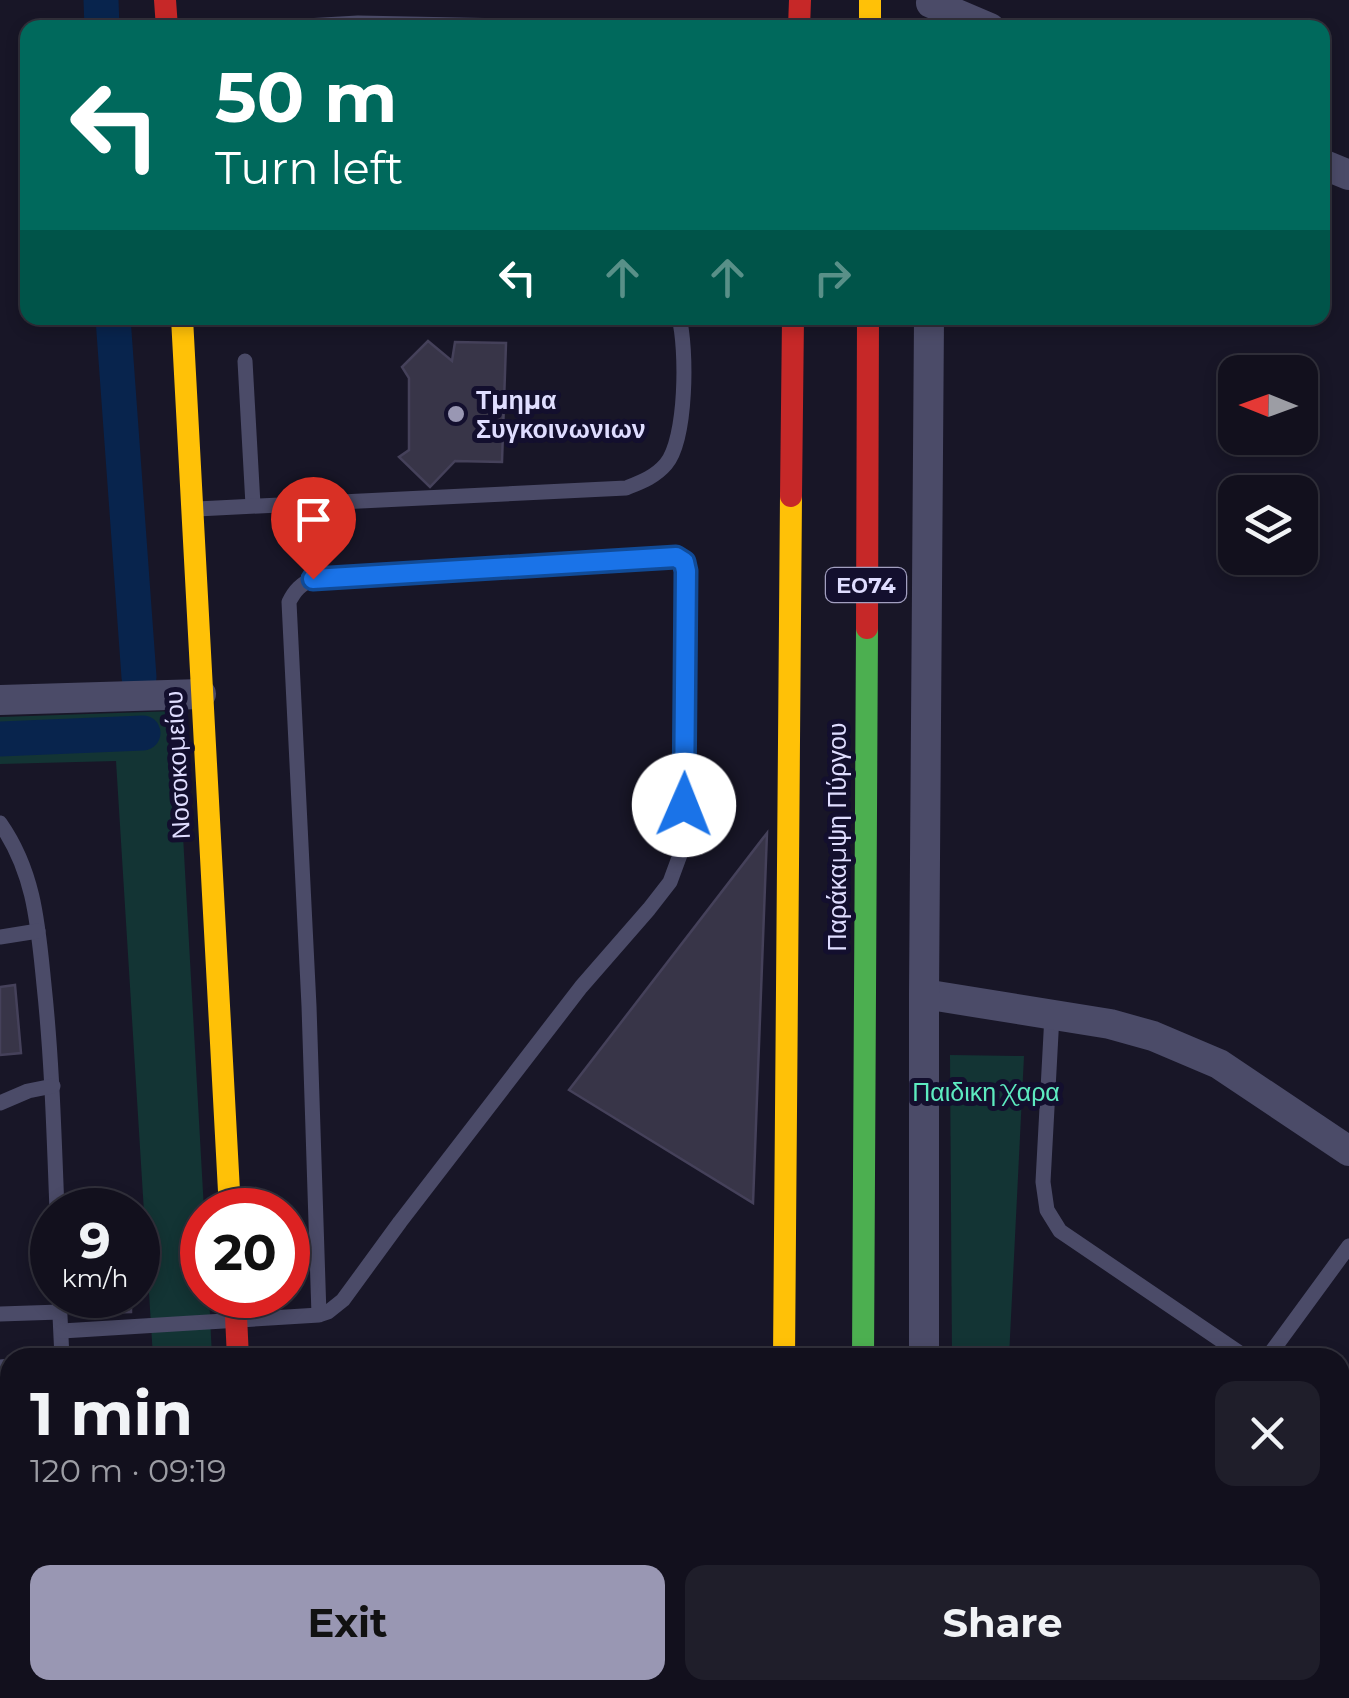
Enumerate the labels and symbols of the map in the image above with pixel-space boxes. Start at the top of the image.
north arrow [1218,355,1318,455]
place label: Τμημα Συγκοινωνιων [476,385,646,444]
marker: Τμημα Συγκοινωνιων [445,403,467,425]
pin [271,477,356,580]
road number: ΕΟ74 [826,568,906,602]
street label: Νοσοκομείου [158,690,196,840]
street label: Παράκαμψη Πύργου [822,722,852,952]
position arrow [632,753,736,857]
park label: Παιδικη Χαρα [912,1077,1060,1107]
speed limit sign: 20 [180,1188,310,1318]

